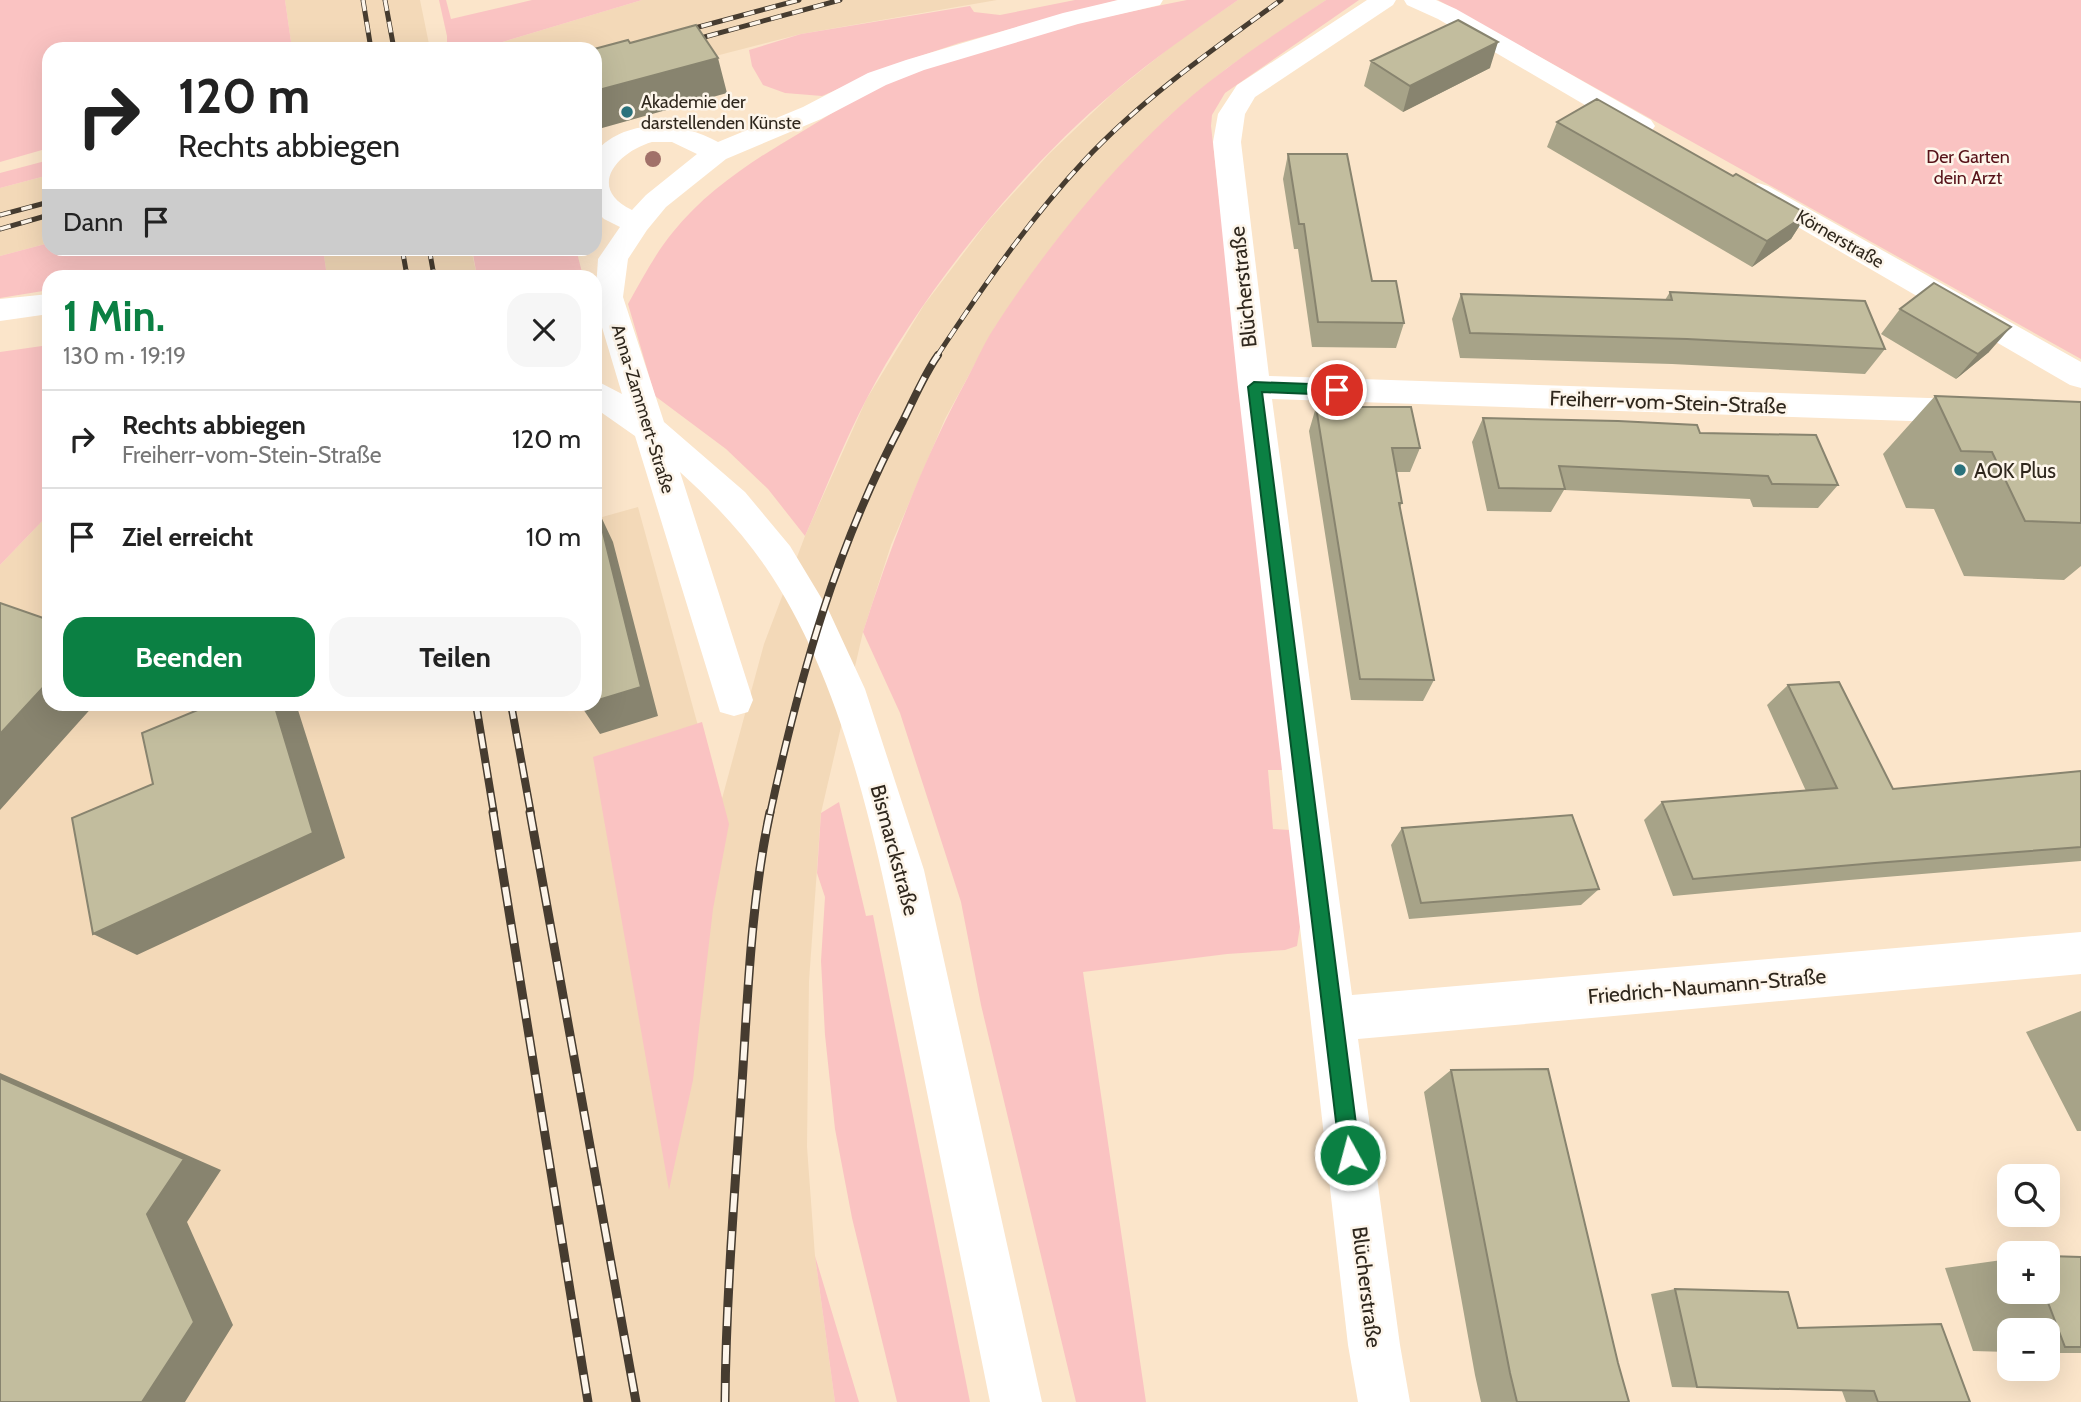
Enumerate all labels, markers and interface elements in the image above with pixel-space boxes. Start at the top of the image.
text: 120 m [178,66,310,125]
icon: right [63,70,154,161]
place label: Akademie der darstellenden Künste [641,91,801,134]
marker: Akademie der darstellenden Künste [619,104,635,120]
text: Rechts abbiegen [178,126,400,165]
park label: Der Garten dein Arzt [1926,146,2010,189]
icon: arrive [137,203,175,241]
street label: Körnerstraße [1792,205,1888,273]
text: Dann [63,206,123,238]
street label: Blücherstraße [1224,225,1262,349]
text: 1 Min. [63,290,165,342]
button: close [507,293,581,367]
street label: Anna-Zammert-Straße [607,322,679,496]
text: 130 m · 19:19 [63,342,186,370]
pin [1307,360,1367,420]
icon: arrive [1318,371,1356,409]
street label: Freiherr-vom-Stein-Straße [1549,385,1787,419]
text: Rechts abbiegen [122,409,306,441]
icon: right [63,420,101,458]
text: 120 m [512,423,581,455]
text: Freiherr-vom-Stein-Straße [122,441,382,469]
place label: AOK Plus [1974,458,2056,483]
marker: AOK Plus [1952,462,1968,478]
icon: arrive [63,518,101,556]
text: Ziel erreicht [122,521,253,553]
text: 10 m [526,521,581,553]
button: Beenden [63,617,315,697]
button: Teilen [329,617,581,697]
street label: Bismarckstraße [866,782,925,918]
street label: Friedrich-Naumann-Straße [1587,963,1827,1009]
position arrow [1313,1118,1387,1192]
map controls [1997,1164,2060,1381]
button: search [1997,1164,2060,1227]
street label: Blücherstraße [1347,1225,1387,1349]
button: + [1997,1241,2060,1304]
button: − [1997,1318,2060,1381]

